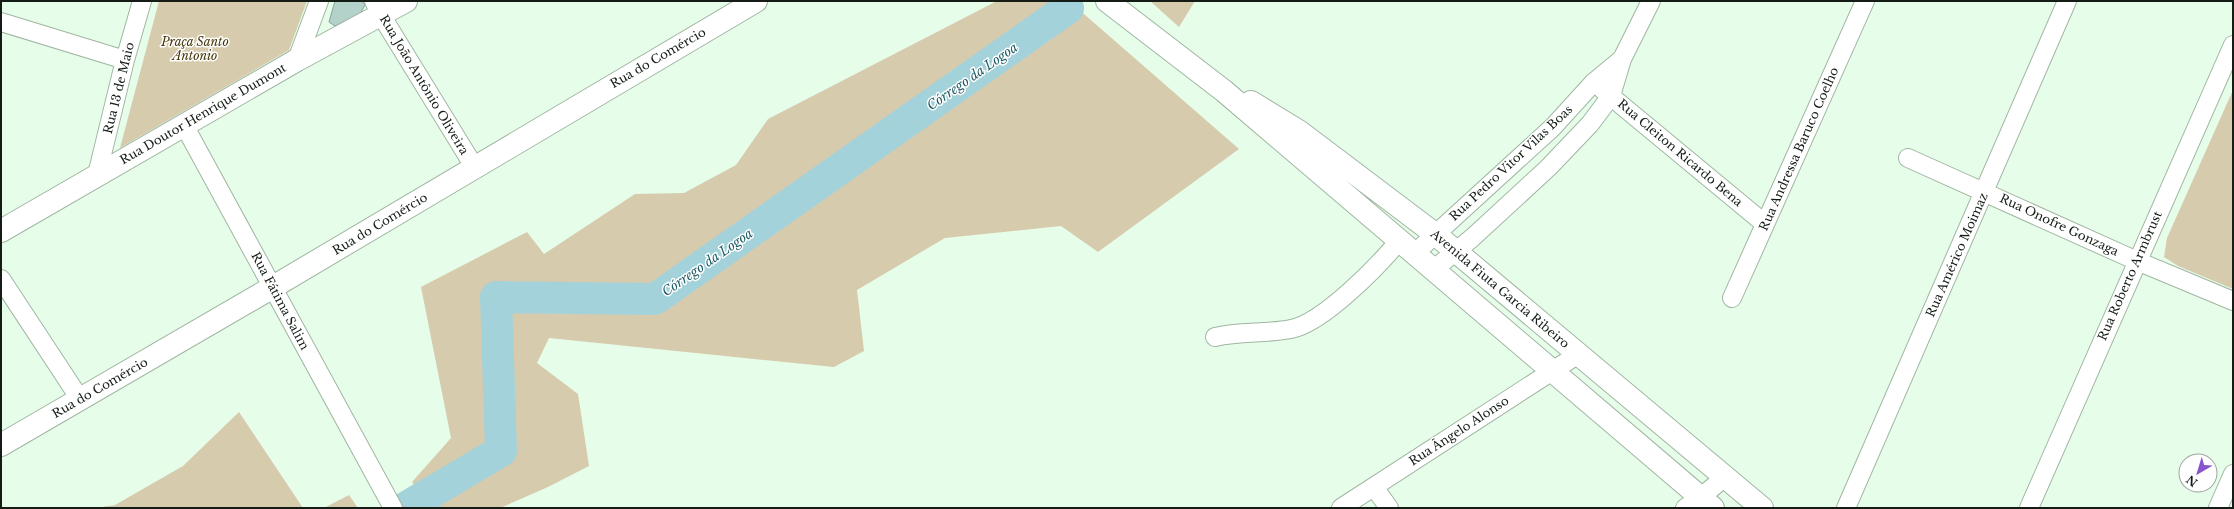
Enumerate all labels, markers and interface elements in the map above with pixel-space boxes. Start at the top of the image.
street label: Rua João Antônio Oliveira [377,12,472,158]
street label: Rua do Comércio [607,24,708,91]
park label: Praça Santo Antonio [160,34,229,63]
water label: Córrego da Logoa [924,39,1021,114]
street label: Rua 13 de Maio [100,40,137,135]
street label: Rua Doutor Henrique Dumont [117,60,289,167]
street label: Rua Andressa Baruco Coelho [1756,64,1842,233]
street label: Rua Cleiton Ricardo Bena [1615,96,1746,210]
street label: Rua Pedro Vitor Vilas Boas [1446,102,1575,224]
street label: Rua do Comércio [330,189,430,258]
street label: Rua Américo Moimaz [1922,190,1991,319]
street label: Rua Onofre Gonzaga [1997,190,2121,259]
street label: Rua Roberto Armbrust [2094,208,2165,343]
water label: Córrego da Logoa [659,225,756,300]
street label: Avenida Fiuta Garcia Ribeiro [1427,225,1573,351]
street label: Rua Fátima Salim [248,249,313,352]
street label: Rua do Comércio [49,354,150,421]
street label: Rua Ângelo Alonso [1406,392,1511,468]
north arrow [2178,453,2218,493]
text: N [2183,472,2200,490]

